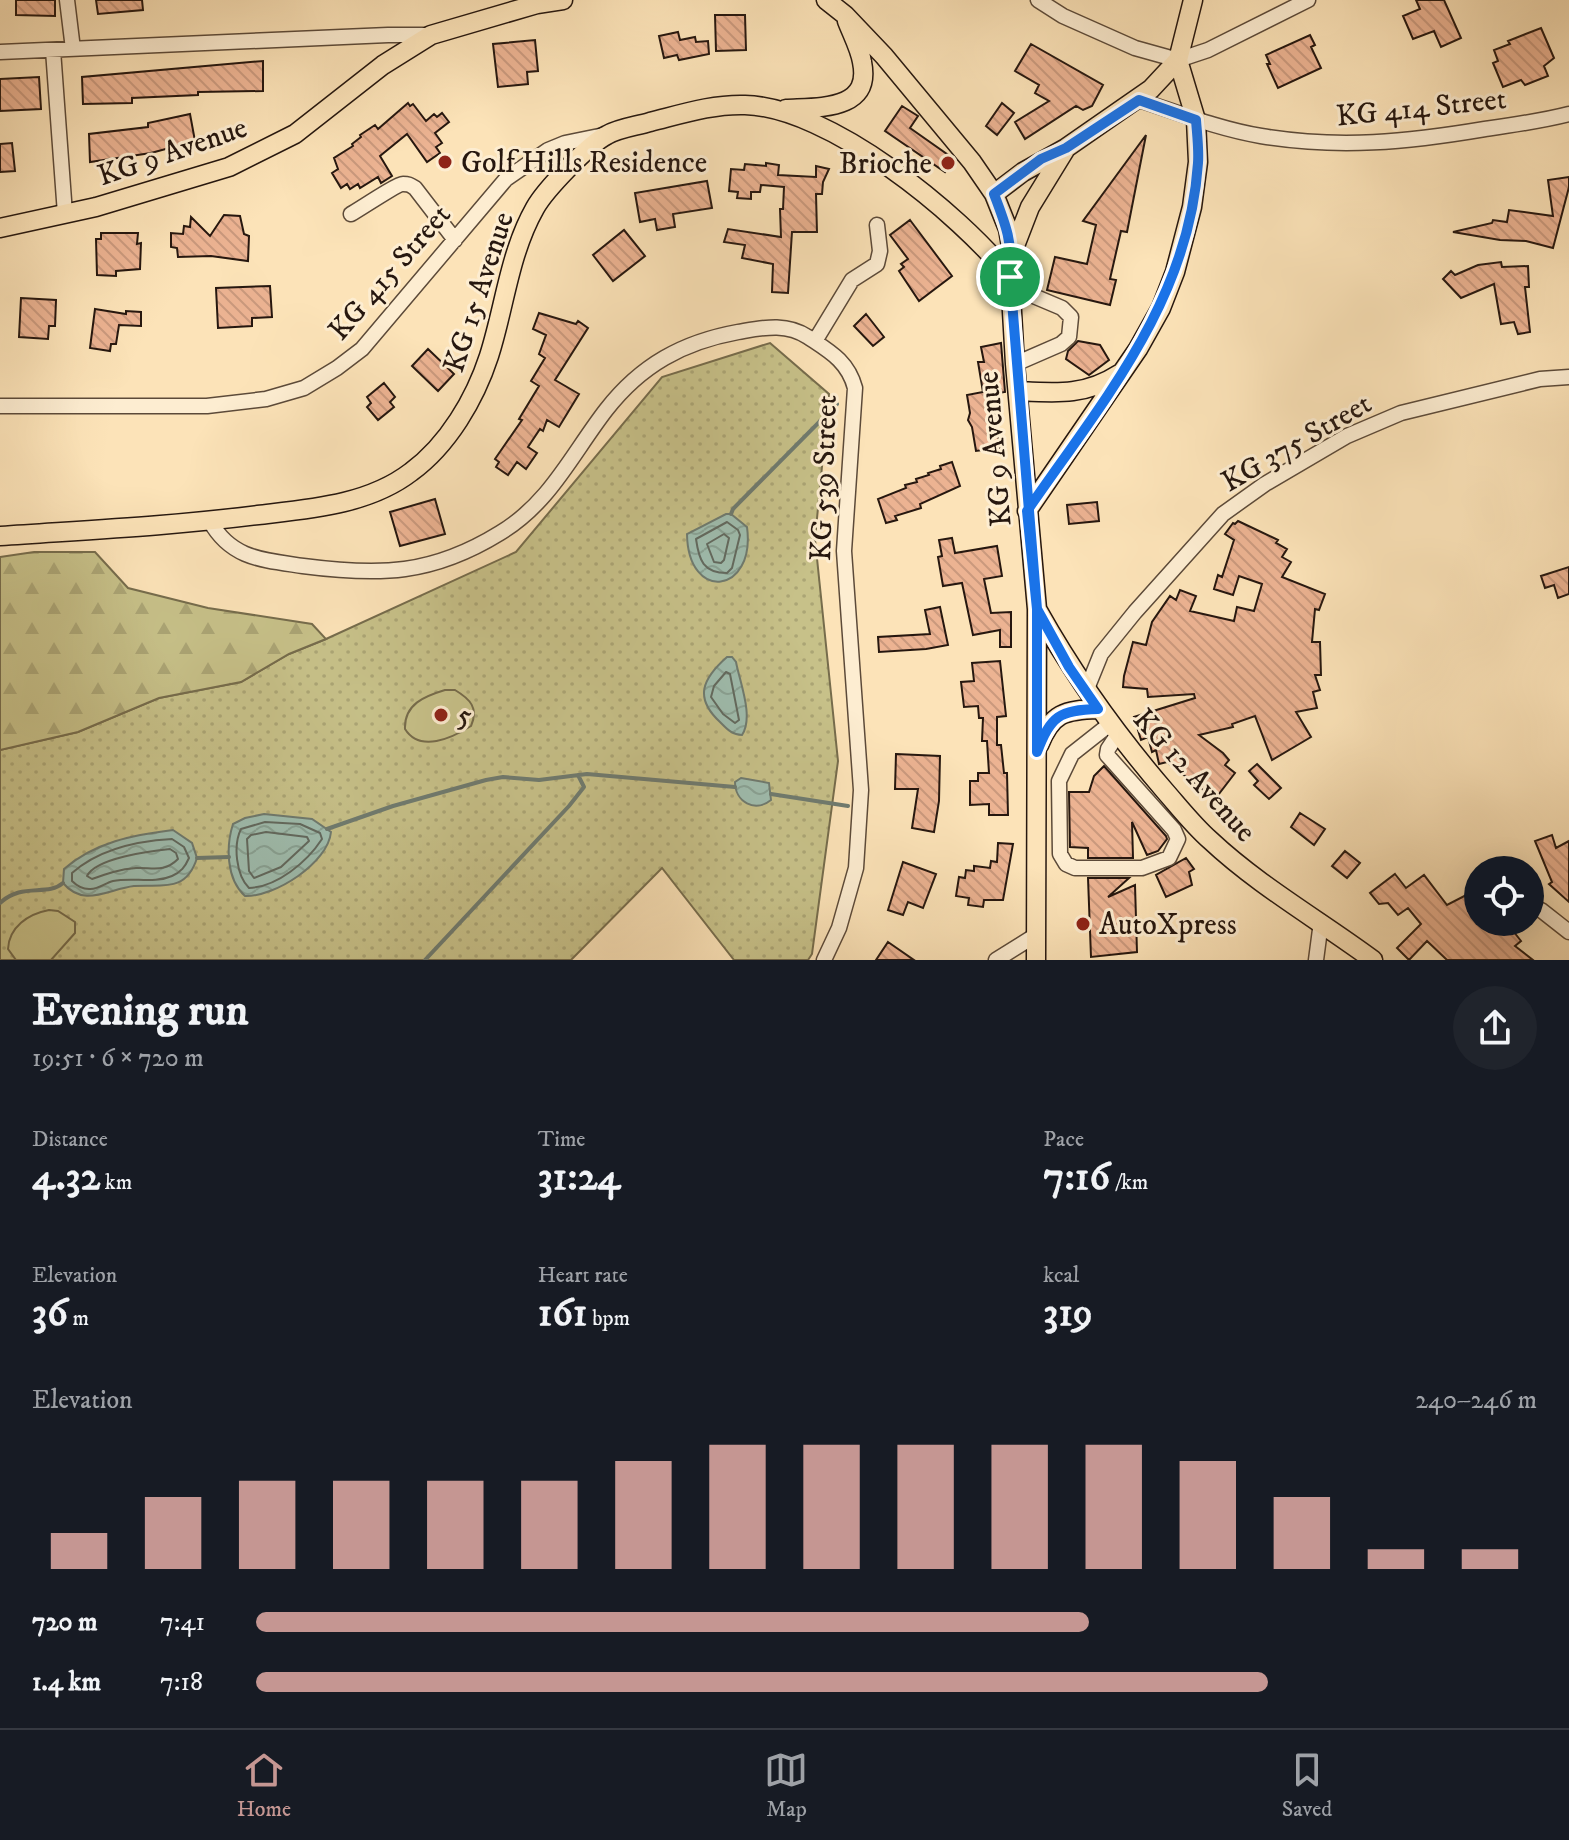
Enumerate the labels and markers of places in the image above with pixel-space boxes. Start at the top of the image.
place label: Golf Hills Residence [461,145,707,182]
place label: Brioche [839,146,932,183]
marker: Golf Hills Residence [436,153,454,171]
marker: Brioche [939,154,957,172]
pin [976,243,1044,311]
place label: 5 [457,698,472,735]
marker: 5 [432,706,450,724]
place label: AutoXpress [1099,907,1237,944]
marker: AutoXpress [1074,915,1092,933]

